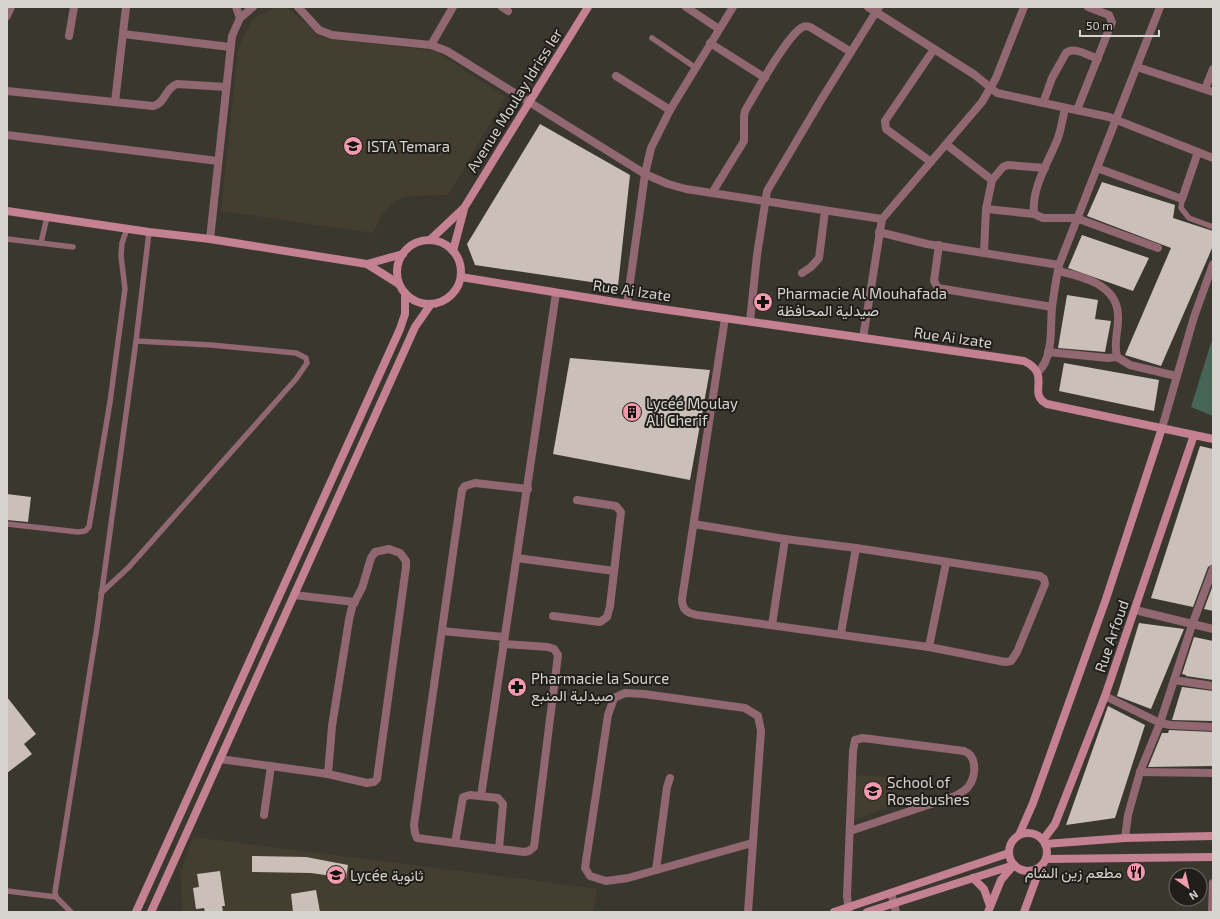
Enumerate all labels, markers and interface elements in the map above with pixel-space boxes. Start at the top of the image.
scale bar [1080,12,1159,38]
text: 50 m [1086,18,1113,32]
street label: Avenue Moulay Idriss Ier [462,25,566,175]
school or university icon: ISTA Temara [342,135,364,157]
place label: ISTA Temara [367,137,450,155]
street label: Rue Ai Izate [592,276,672,304]
place label: Pharmacie Al Mouhafada صيدلية المحافظة [777,284,947,320]
pharmacy icon: Pharmacie Al Mouhafada صيدلية المحافظة [752,291,774,313]
street label: Rue Ai Izate [913,323,993,351]
place label: Lycéé Moulay Ali Cherif [646,394,738,429]
building icon: Lycéé Moulay Ali Cherif [621,401,643,423]
street label: Rue Arfoud [1090,597,1132,675]
place label: Pharmacie la Source صيدلية المنبع [531,669,669,707]
pharmacy icon: Pharmacie la Source صيدلية المنبع [506,676,528,698]
place label: School of Rosebushes [887,773,970,808]
school or university icon: School of Rosebushes [862,780,884,802]
restaurant icon: مطعم زين الشام [1125,861,1147,883]
place label: مطعم زين الشام [1025,863,1122,883]
school or university icon: Lycée ثانوية [325,864,347,886]
place label: Lycée ثانوية [350,866,424,885]
north arrow [1168,867,1208,907]
text: N [1187,888,1201,903]

